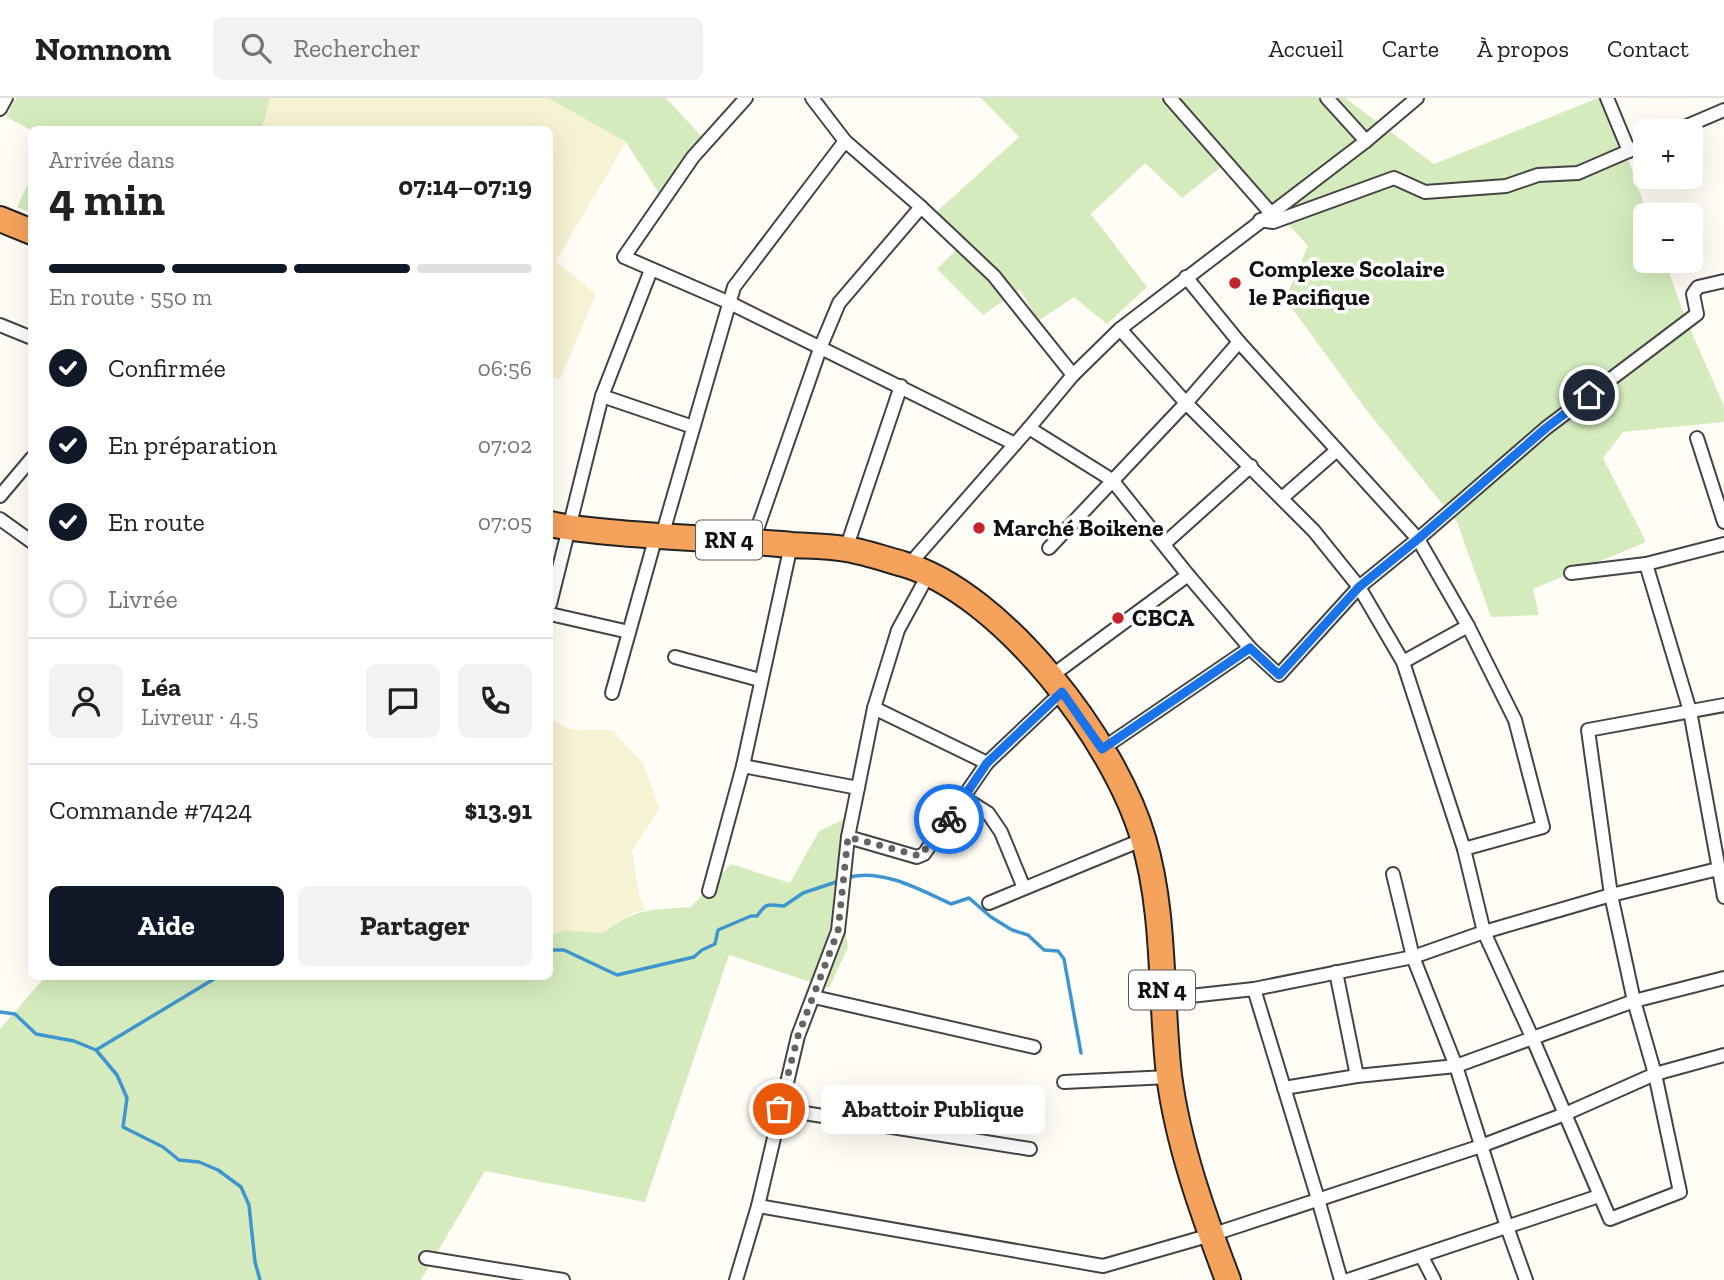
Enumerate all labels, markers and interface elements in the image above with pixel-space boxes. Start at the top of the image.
search box [213,17,703,80]
text: Nomnom [35,29,171,68]
icon: search [237,29,275,67]
text: Rechercher [293,32,421,64]
text: Accueil [1268,34,1344,63]
text: Carte [1382,34,1439,63]
text: À propos [1477,34,1569,63]
text: Contact [1607,34,1689,63]
map controls [1633,119,1703,273]
button: + [1633,119,1703,189]
text: Arrivée dans [49,146,175,174]
text: 07:14–07:19 [398,170,532,202]
text: 4 min [49,172,165,227]
button: − [1633,203,1703,273]
place label: Complexe Scolaire le Pacifique [1249,254,1445,311]
marker: Complexe Scolaire le Pacifique [1227,275,1243,291]
text: En route · 550 m [49,283,212,311]
icon: check [49,349,87,387]
text: Confirmée [108,352,226,384]
text: 06:56 [477,354,532,382]
pin [1559,365,1619,425]
icon: home [1570,376,1608,414]
icon: check [49,426,87,464]
text: En préparation [108,429,277,461]
text: 07:02 [478,431,532,459]
icon: check [49,503,87,541]
text: En route [108,506,205,538]
text: 07:05 [478,508,532,536]
place label: Marché Boikene [993,513,1164,542]
road number: RN 4 [696,520,762,560]
marker: Marché Boikene [971,520,987,536]
text: Livrée [108,583,178,615]
place label: CBCA [1132,603,1195,632]
marker: CBCA [1110,610,1126,626]
button: person [49,664,123,738]
button: chat [366,664,440,738]
button: phone [458,664,532,738]
text: Léa [141,671,181,703]
text: Livreur · 4.5 [141,703,259,731]
courier [914,784,984,854]
text: Commande #7424 [49,794,252,826]
text: $13.91 [465,794,532,826]
icon: bike [930,800,968,838]
button: Aide [49,886,284,966]
button: Partager [298,886,532,966]
road number: RN 4 [1129,970,1195,1010]
pin [749,1079,809,1139]
callout: Abattoir Publique [821,1084,1045,1134]
icon: bag [760,1090,798,1128]
text: Abattoir Publique [842,1095,1024,1123]

